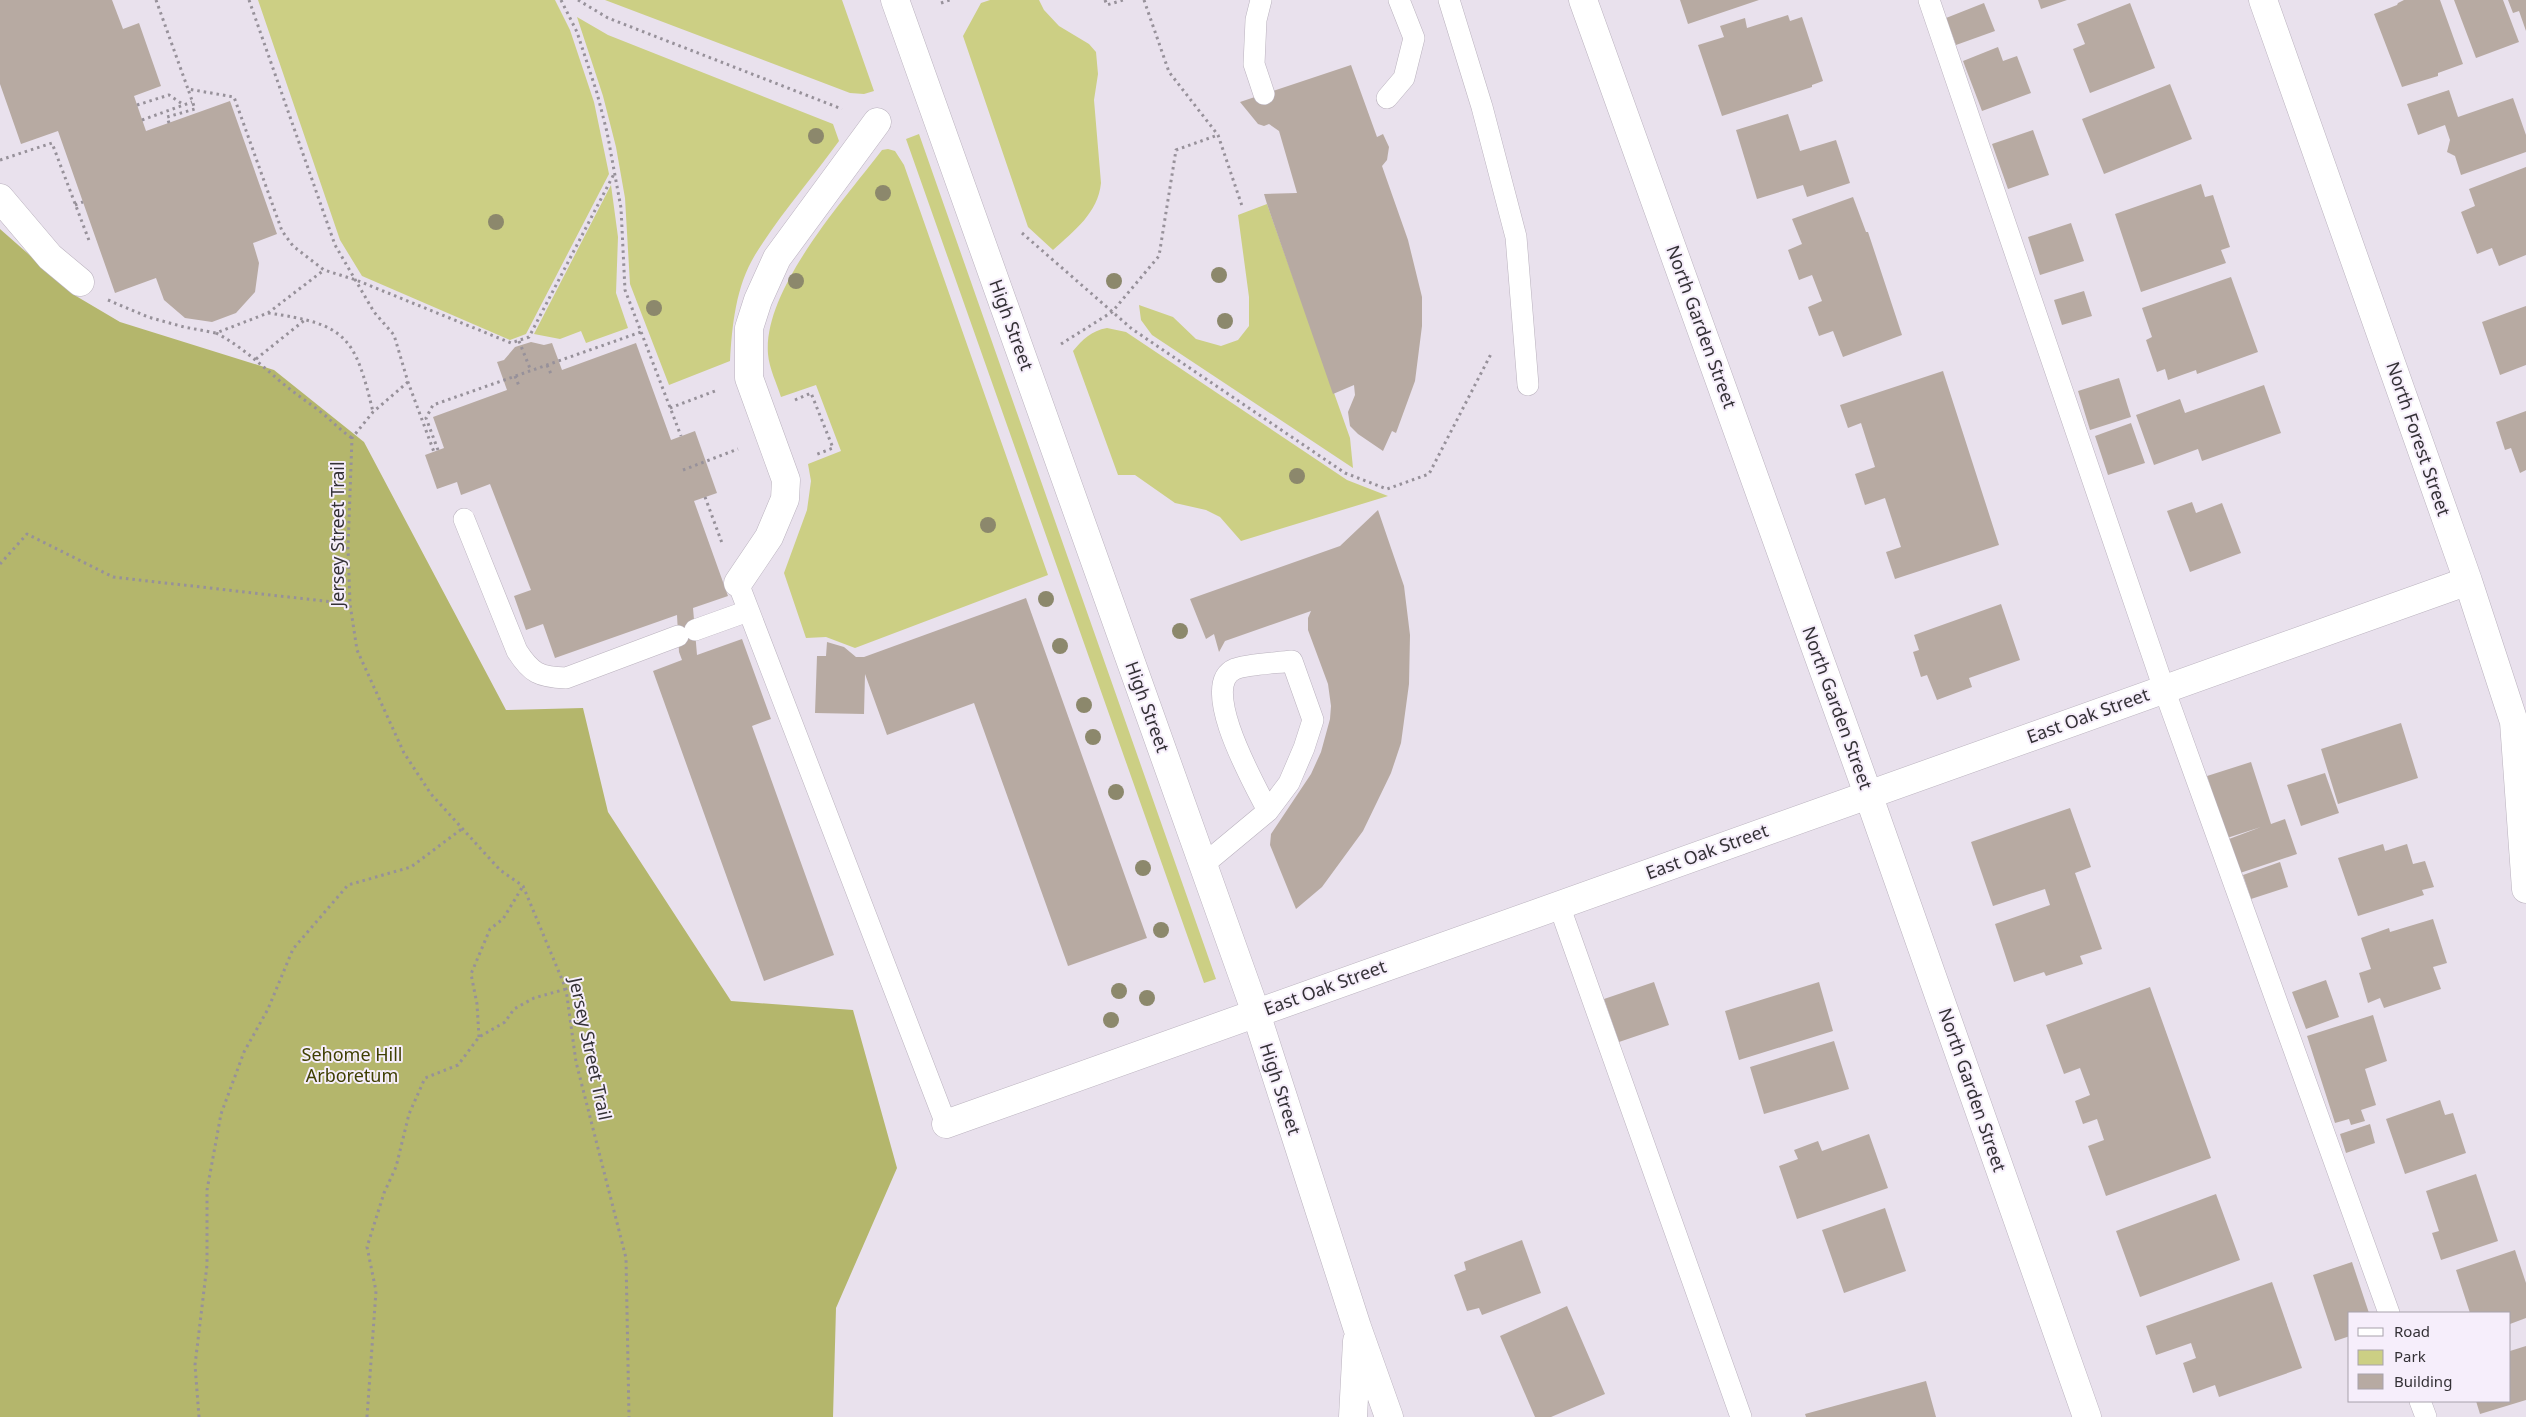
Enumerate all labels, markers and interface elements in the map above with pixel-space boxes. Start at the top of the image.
street label: North Garden Street [1661,242,1743,412]
street label: High Street [984,276,1040,374]
street label: North Forest Street [2381,358,2457,520]
street label: Jersey Street Trail [325,461,349,609]
street label: North Garden Street [1797,623,1879,793]
street label: High Street [1120,658,1176,756]
street label: East Oak Street [2023,682,2153,748]
street label: East Oak Street [1642,818,1772,884]
street label: East Oak Street [1260,954,1390,1020]
street label: Jersey Street Trail [564,973,618,1122]
street label: North Garden Street [1934,1005,2012,1175]
street label: High Street [1255,1040,1307,1138]
park label: Sehome Hill Arboretum [302,1042,402,1087]
legend [2348,1312,2511,1402]
text: Road [2394,1321,2430,1341]
text: Park [2394,1346,2426,1366]
text: Building [2394,1371,2452,1391]

